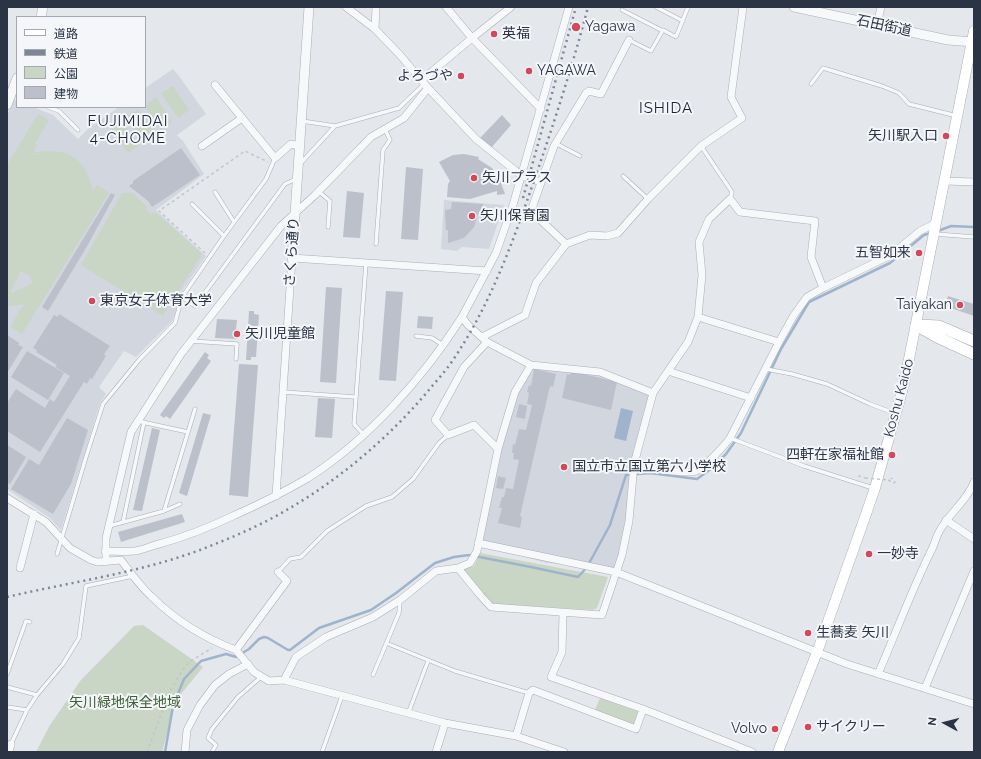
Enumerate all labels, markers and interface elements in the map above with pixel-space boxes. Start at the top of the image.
street label: 石田街道 [855,12,913,40]
legend [16,16,146,108]
place label: Yagawa [585,19,635,35]
marker: Yagawa [570,21,582,33]
place label: 英福 [502,26,530,42]
text: 道路 [54,27,78,41]
marker: 英福 [489,29,499,39]
text: 鉄道 [54,47,78,61]
place label: YAGAWA [537,63,596,79]
marker: YAGAWA [524,66,534,76]
text: 公園 [54,67,78,81]
place label: よろづや [397,68,453,84]
marker: よろづや [456,71,466,81]
text: 建物 [54,87,78,101]
district label: ISHIDA [639,99,693,117]
district label: FUJIMIDAI 4-CHOME [88,112,168,147]
place label: 矢川駅入口 [868,128,938,144]
marker: 矢川駅入口 [941,131,951,141]
place label: 矢川プラス [482,170,552,186]
marker: 矢川プラス [469,173,479,183]
place label: 矢川保育園 [480,208,550,224]
marker: 矢川保育園 [467,211,477,221]
street label: さくら通り [281,216,303,288]
place label: 五智如来 [855,245,911,261]
marker: 五智如来 [914,248,924,258]
place label: 東京女子体育大学 [100,293,212,309]
marker: 東京女子体育大学 [87,296,97,306]
place label: Taiyakan [896,297,952,313]
marker: Taiyakan [955,300,965,310]
place label: 矢川児童館 [245,326,315,342]
marker: 矢川児童館 [232,329,242,339]
street label: Koshu Kaido [880,357,918,439]
place label: 四軒在家福祉館 [786,447,884,463]
marker: 四軒在家福祉館 [887,450,897,460]
place label: 国立市立国立第六小学校 [572,459,726,475]
marker: 国立市立国立第六小学校 [559,462,569,472]
place label: 一妙寺 [877,546,919,562]
marker: 一妙寺 [864,549,874,559]
place label: 生蕎麦 矢川 [816,625,890,641]
marker: 生蕎麦 矢川 [803,628,813,638]
park label: 矢川緑地保全地域 [69,695,181,711]
north arrow [925,703,965,743]
text: N [926,717,940,726]
place label: サイクリー [816,719,886,735]
place label: Volvo [731,721,767,737]
marker: サイクリー [803,722,813,732]
marker: Volvo [770,724,780,734]

